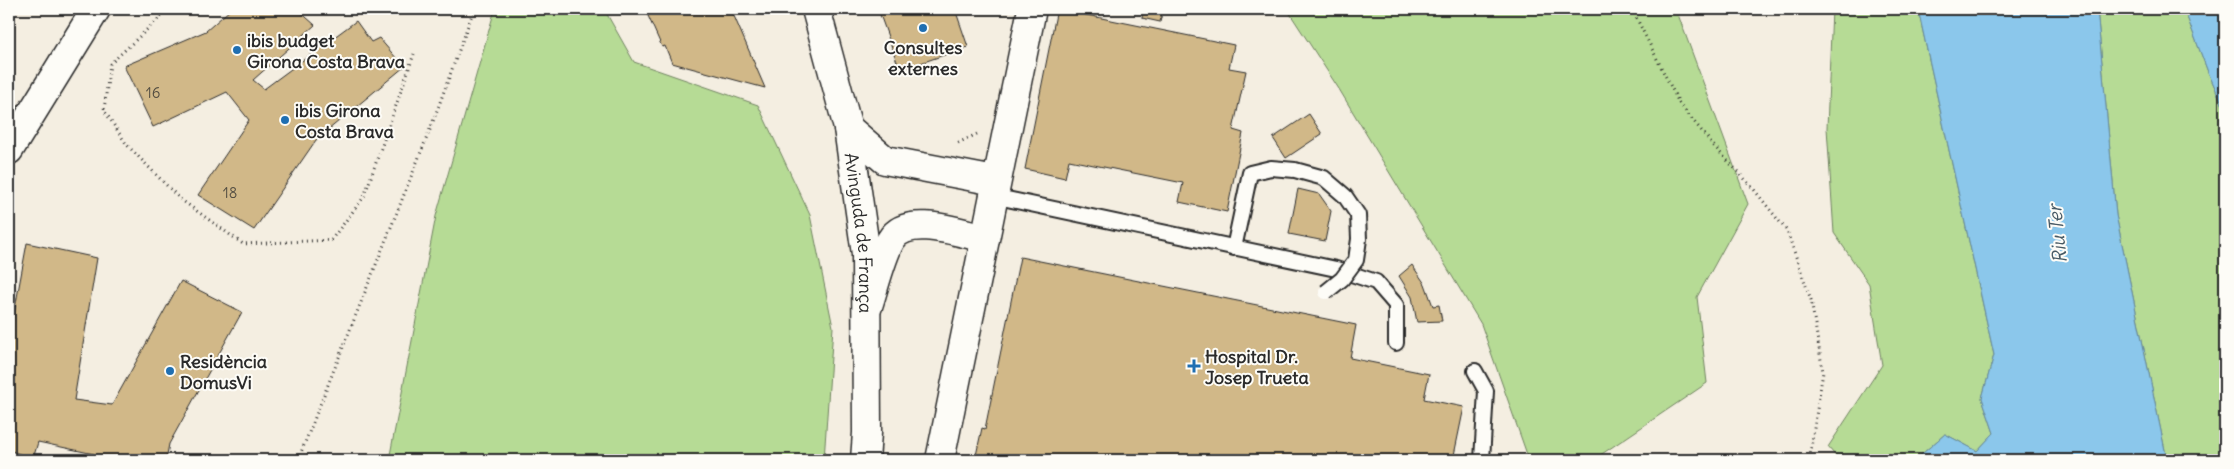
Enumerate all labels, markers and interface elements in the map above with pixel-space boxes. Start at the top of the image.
marker: Consultes externes [917,22,929,34]
place label: ibis budget Girona Costa Brava [247,29,405,73]
place label: Consultes externes [884,36,962,80]
marker: ibis budget Girona Costa Brava [231,44,243,56]
house number: 16 [146,83,160,102]
place label: ibis Girona Costa Brava [295,99,394,143]
marker: ibis Girona Costa Brava [279,114,291,126]
street label: Avinguda de França [840,151,878,313]
house number: 18 [223,183,237,202]
water label: Riu Ter [2042,201,2072,264]
place label: Hospital Dr. Josep Trueta [1205,345,1309,389]
place label: Residència DomusVi [180,350,267,394]
marker: Hospital Dr. Josep Trueta [1187,359,1201,373]
marker: Residència DomusVi [164,365,176,377]

